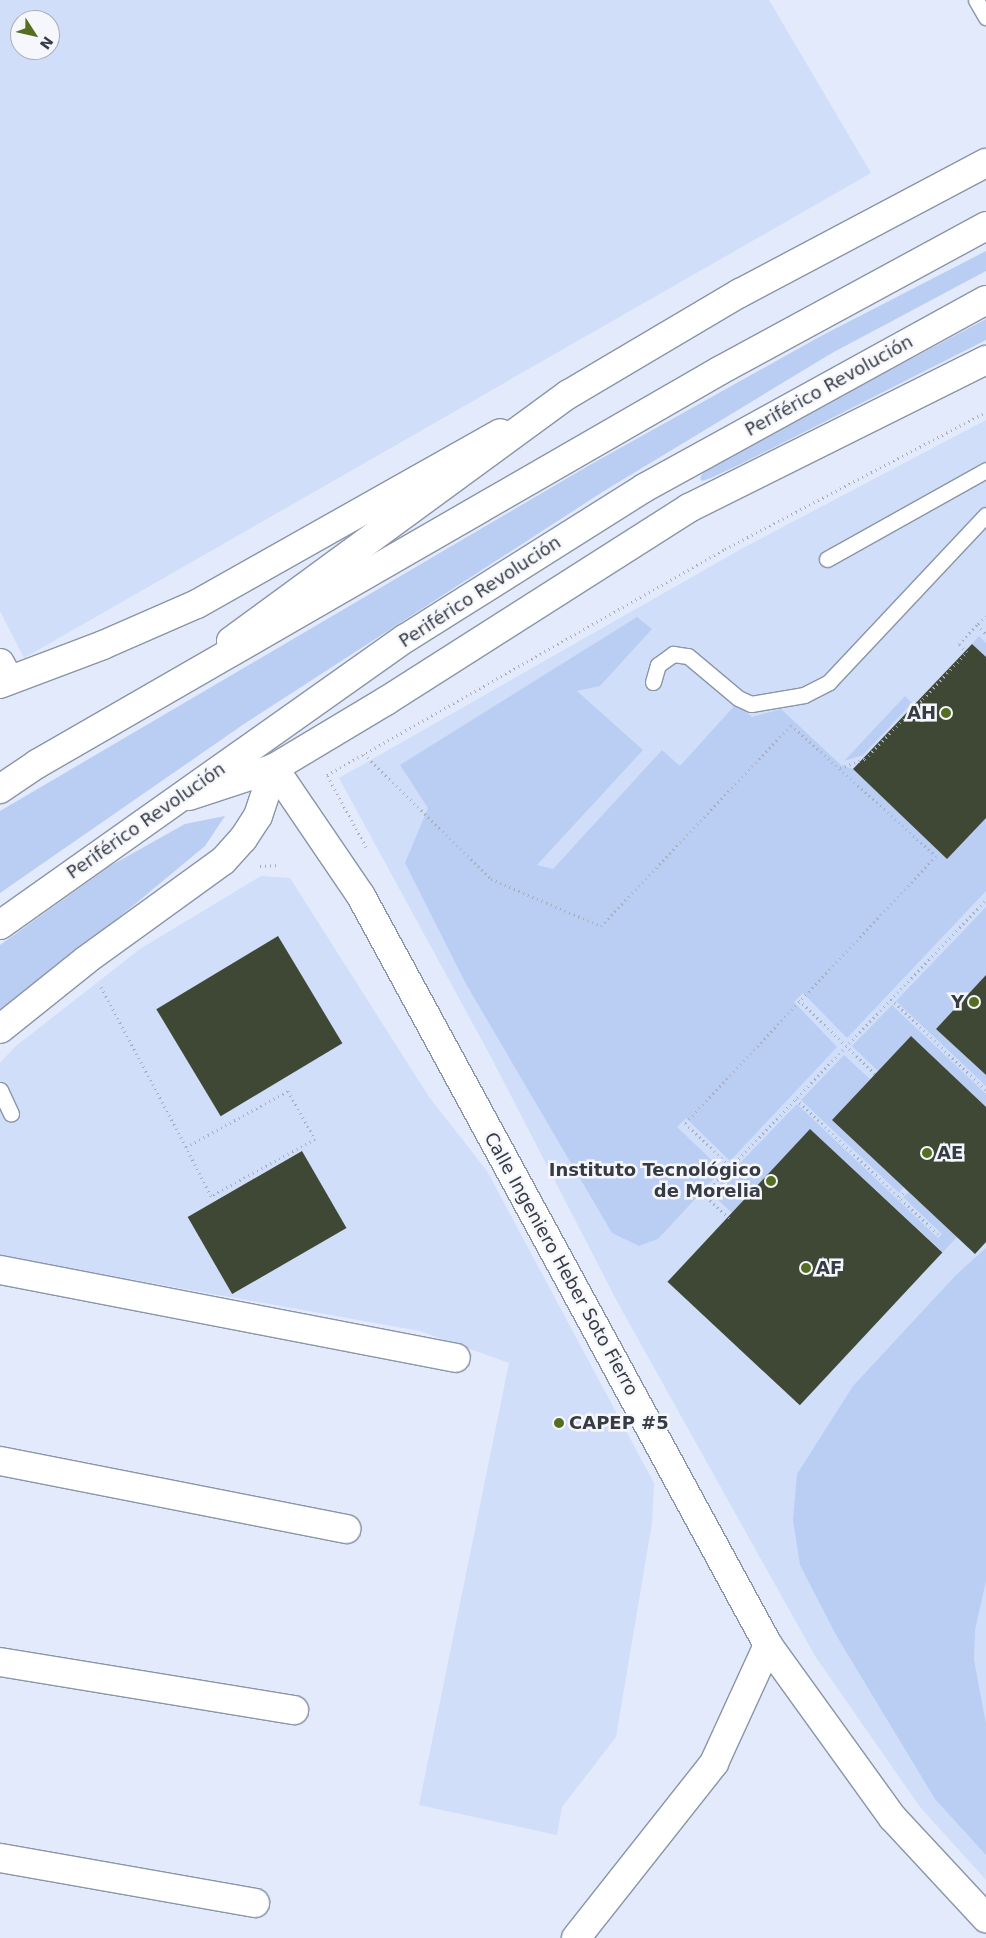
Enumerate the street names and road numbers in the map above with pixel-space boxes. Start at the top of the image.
street label: Periférico Revolución [741,331,917,441]
street label: Periférico Revolución [395,532,565,652]
street label: Periférico Revolución [63,758,229,884]
street label: Calle Ingeniero Heber Soto Fierro [479,1129,643,1399]

